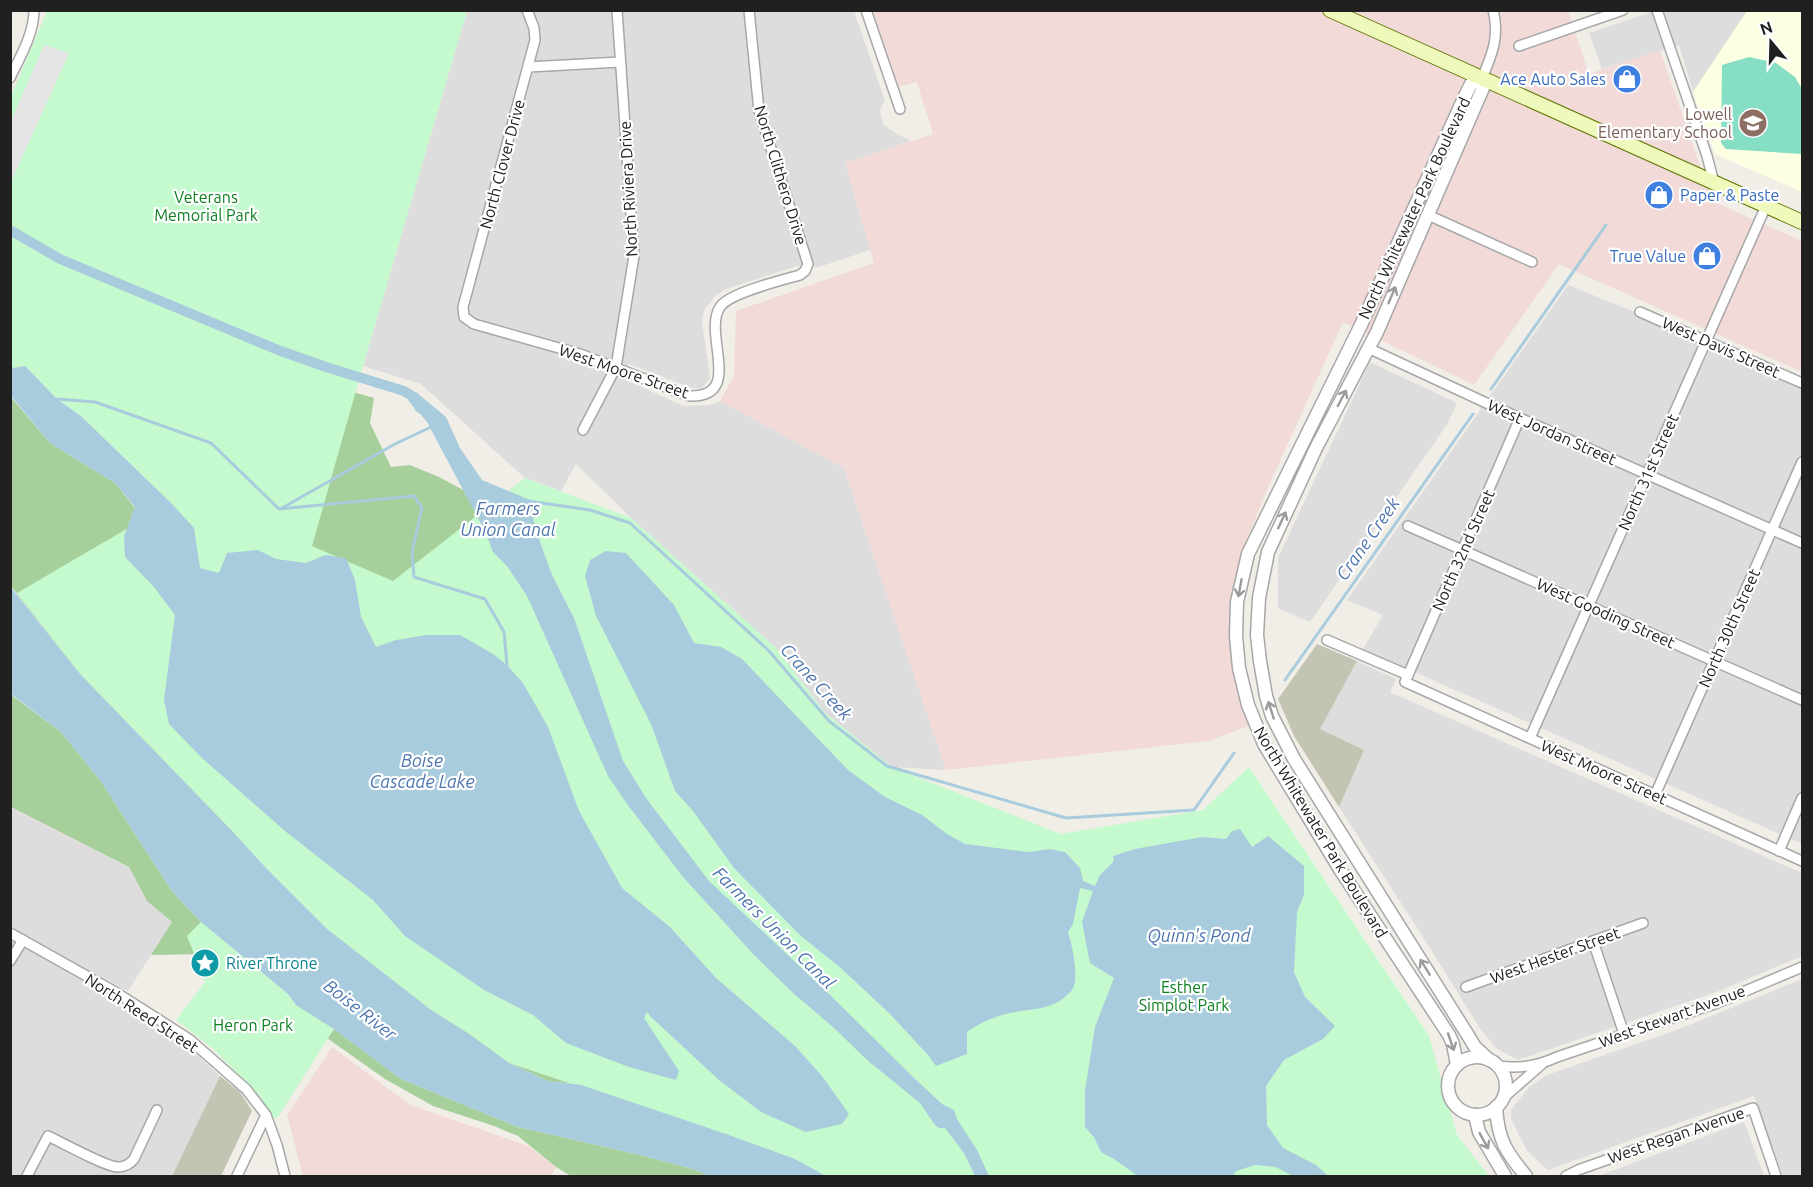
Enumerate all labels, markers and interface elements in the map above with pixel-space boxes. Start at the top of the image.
north arrow [1741,12,1801,72]
text: N [1758,17,1775,38]
shop icon: Ace Auto Sales [1611,63,1643,95]
place label: Ace Auto Sales [1500,70,1606,88]
street label: North Whitewater Park Boulevard [1355,94,1473,322]
street label: North Clover Drive [476,97,528,231]
street label: North Clithero Drive [751,103,811,247]
place label: Lowell Elementary School [1598,105,1732,141]
school or university icon: Lowell Elementary School [1737,107,1769,139]
street label: North Riviera Drive [615,121,641,257]
shop icon: Paper & Paste [1643,179,1675,211]
place label: Paper & Paste [1680,186,1779,204]
park label: Veterans Memorial Park [154,188,258,224]
shop icon: True Value [1691,240,1723,272]
place label: True Value [1610,247,1686,265]
one-way arrow [1387,286,1398,304]
street label: West Davis Street [1659,313,1783,381]
street label: West Moore Street [557,340,692,402]
one-way arrow [1337,389,1348,407]
street label: West Jordan Street [1485,396,1620,469]
street label: North 31st Street [1614,410,1682,533]
street label: North 32nd Street [1428,486,1498,613]
water label: Crane Creek [1331,493,1403,584]
water label: Farmers Union Canal [460,498,556,539]
one-way arrow [1277,512,1289,530]
street label: North 30th Street [1695,565,1763,690]
street label: West Gooding Street [1534,574,1679,652]
one-way arrow [1234,577,1245,597]
water label: Crane Creek [777,639,857,724]
one-way arrow [1264,701,1275,720]
street label: North Whitewater Park Boulevard [1251,723,1391,941]
street label: West Moore Street [1538,736,1670,808]
water label: Boise Cascade Lake [369,750,475,791]
water label: Farmers Union Canal [710,862,840,992]
street label: West Hester Street [1488,923,1623,987]
water label: Quinn's Pond [1147,925,1252,946]
place icon: River Throne [189,947,221,979]
place label: River Throne [226,954,318,972]
one-way arrow [1418,959,1430,976]
street label: North Reed Street [82,970,203,1057]
water label: Boise River [321,975,402,1044]
park label: Esther Simplot Park [1139,978,1229,1014]
street label: West Stewart Avenue [1596,981,1748,1051]
park label: Heron Park [213,1016,293,1034]
one-way arrow [1446,1032,1457,1051]
street label: West Regan Avenue [1605,1103,1747,1167]
one-way arrow [1479,1132,1490,1150]

